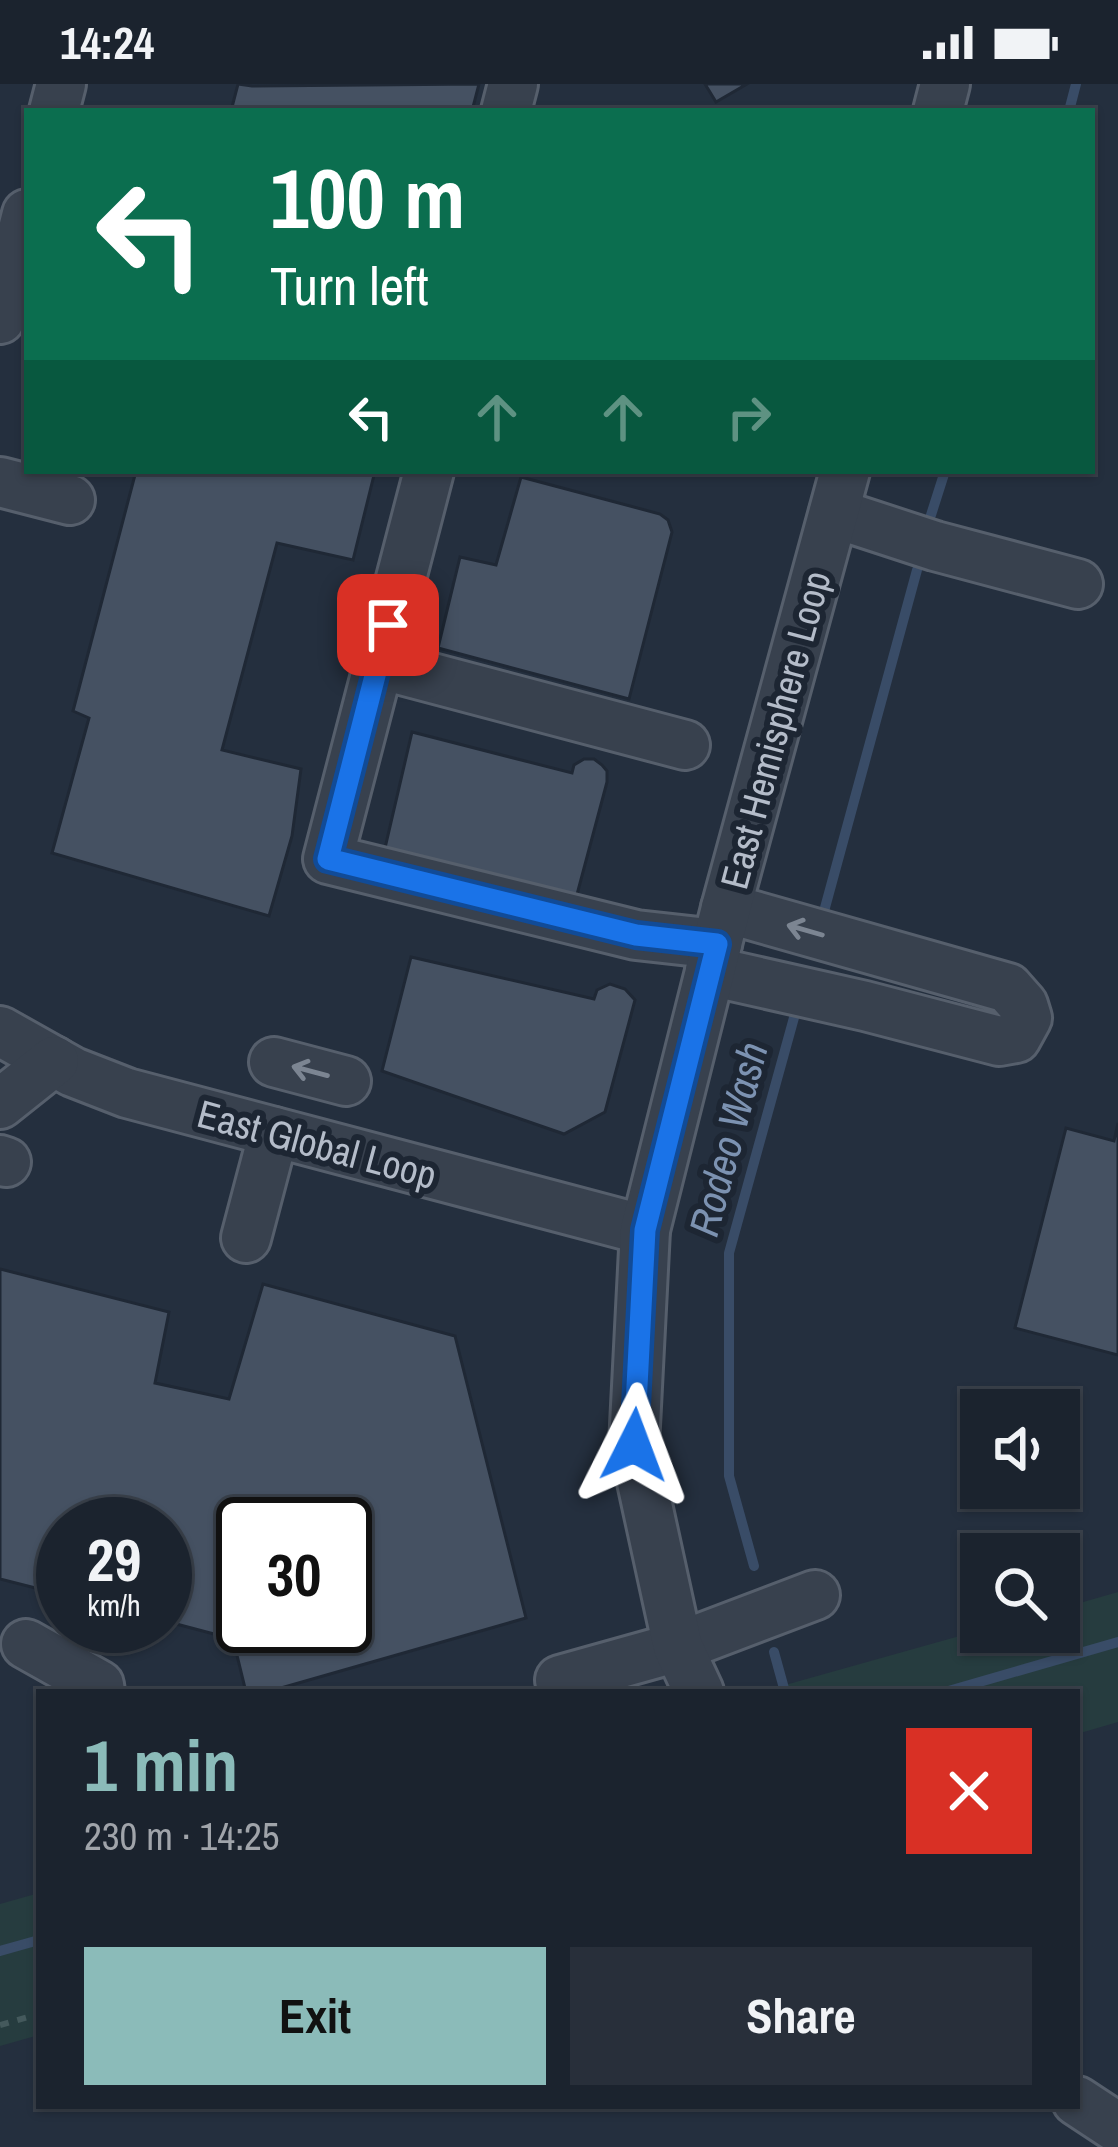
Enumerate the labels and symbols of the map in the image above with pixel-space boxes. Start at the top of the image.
street label: East Hemisphere Loop [708,565,842,895]
pin [337,574,439,676]
one-way arrow [787,918,825,940]
water label: Rodeo Wash [675,1036,781,1242]
one-way arrow [291,1059,329,1081]
street label: East Global Loop [192,1087,442,1201]
position arrow [571,1382,697,1508]
speed limit sign: 30 [216,1497,372,1653]

